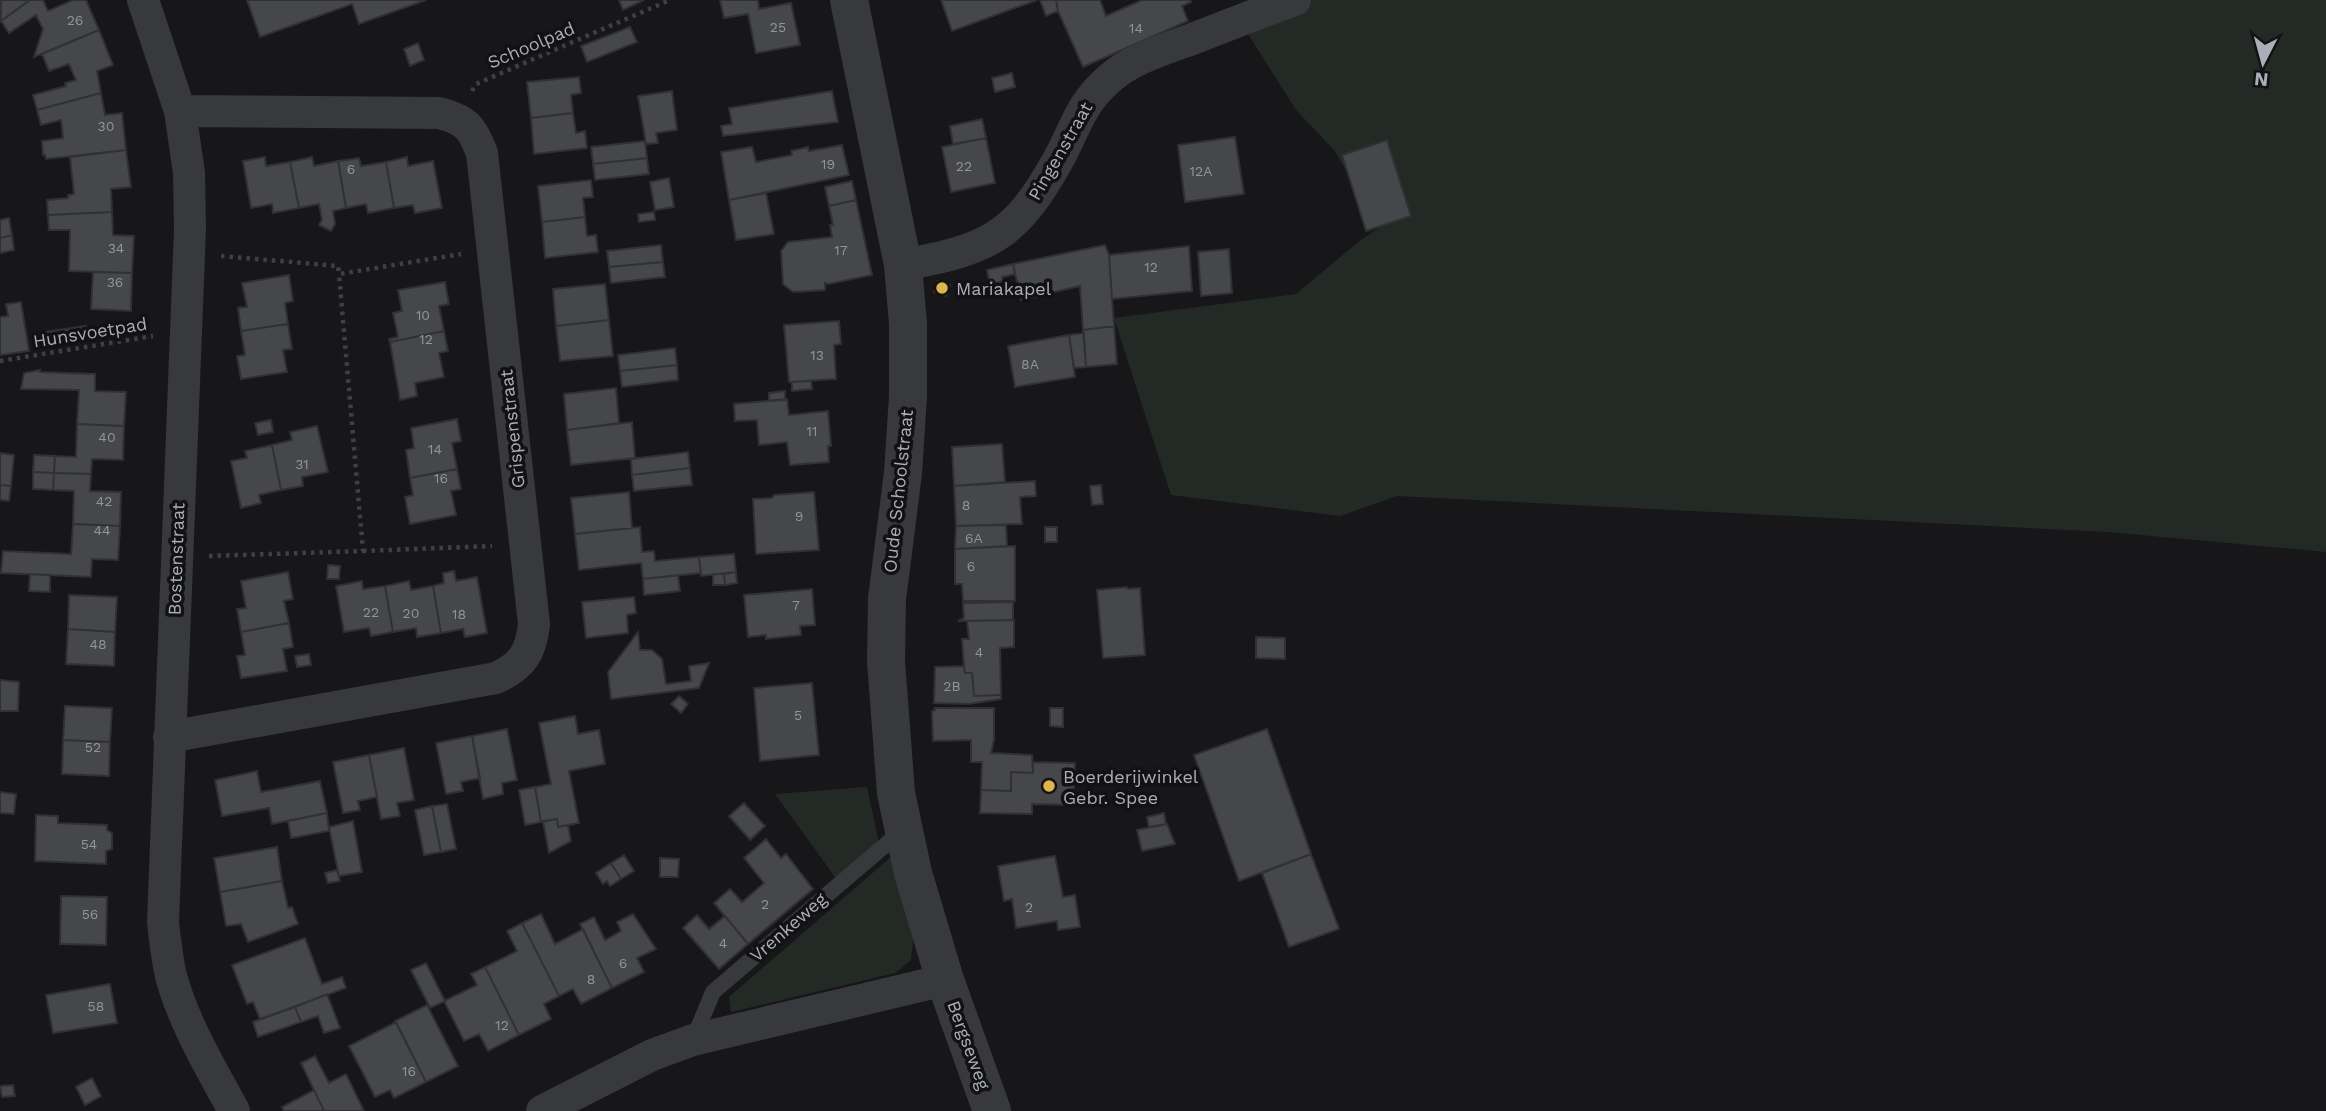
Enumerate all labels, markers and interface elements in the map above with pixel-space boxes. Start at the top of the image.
house number: 26 [67,12,83,28]
street label: Schoolpad [484,17,578,73]
house number: 25 [770,19,786,35]
house number: 14 [1129,20,1143,36]
north arrow [2228,28,2298,98]
text: N [2253,67,2269,92]
street label: Pingenstraat [1023,98,1097,204]
house number: 30 [98,118,114,134]
house number: 19 [821,156,835,172]
house number: 22 [956,158,972,174]
house number: 6 [347,161,355,177]
house number: 12A [1190,163,1212,179]
house number: 34 [108,240,124,256]
house number: 17 [834,242,848,258]
house number: 12 [1144,259,1158,275]
house number: 36 [107,274,123,290]
place label: Mariakapel [956,278,1052,299]
marker: Mariakapel [934,280,950,296]
house number: 10 [416,307,430,323]
street label: Hunsvoetpad [31,313,149,351]
house number: 12 [419,331,433,347]
house number: 13 [810,347,824,363]
house number: 8A [1021,356,1039,372]
street label: Grispenstraat [495,368,529,489]
street label: Oude Schoolstraat [879,408,917,574]
house number: 11 [807,423,817,439]
house number: 40 [98,429,116,445]
house number: 14 [428,441,442,457]
house number: 31 [295,456,309,472]
house number: 16 [434,470,448,486]
house number: 42 [96,493,112,509]
house number: 8 [962,497,970,513]
street label: Bostenstraat [164,502,188,616]
house number: 9 [795,508,803,524]
house number: 44 [93,522,111,538]
house number: 6A [965,530,983,546]
house number: 6 [967,558,975,574]
house number: 7 [792,597,800,613]
house number: 22 [363,604,379,620]
house number: 20 [403,605,419,621]
house number: 18 [452,606,466,622]
house number: 48 [89,636,107,652]
house number: 4 [975,644,983,660]
house number: 2B [943,678,961,694]
house number: 5 [794,707,802,723]
house number: 52 [85,739,101,755]
place label: Boerderijwinkel Gebr. Spee [1063,766,1199,808]
marker: Boerderijwinkel Gebr. Spee [1041,778,1057,794]
house number: 54 [81,836,97,852]
street label: Vrenkeweg [745,888,831,966]
house number: 2 [761,896,769,912]
house number: 2 [1025,899,1033,915]
house number: 56 [82,906,98,922]
house number: 4 [719,935,727,951]
house number: 6 [619,955,627,971]
house number: 8 [587,971,595,987]
house number: 58 [88,998,104,1014]
street label: Bergseweg [943,998,995,1093]
house number: 12 [495,1017,509,1033]
house number: 16 [402,1063,416,1079]

